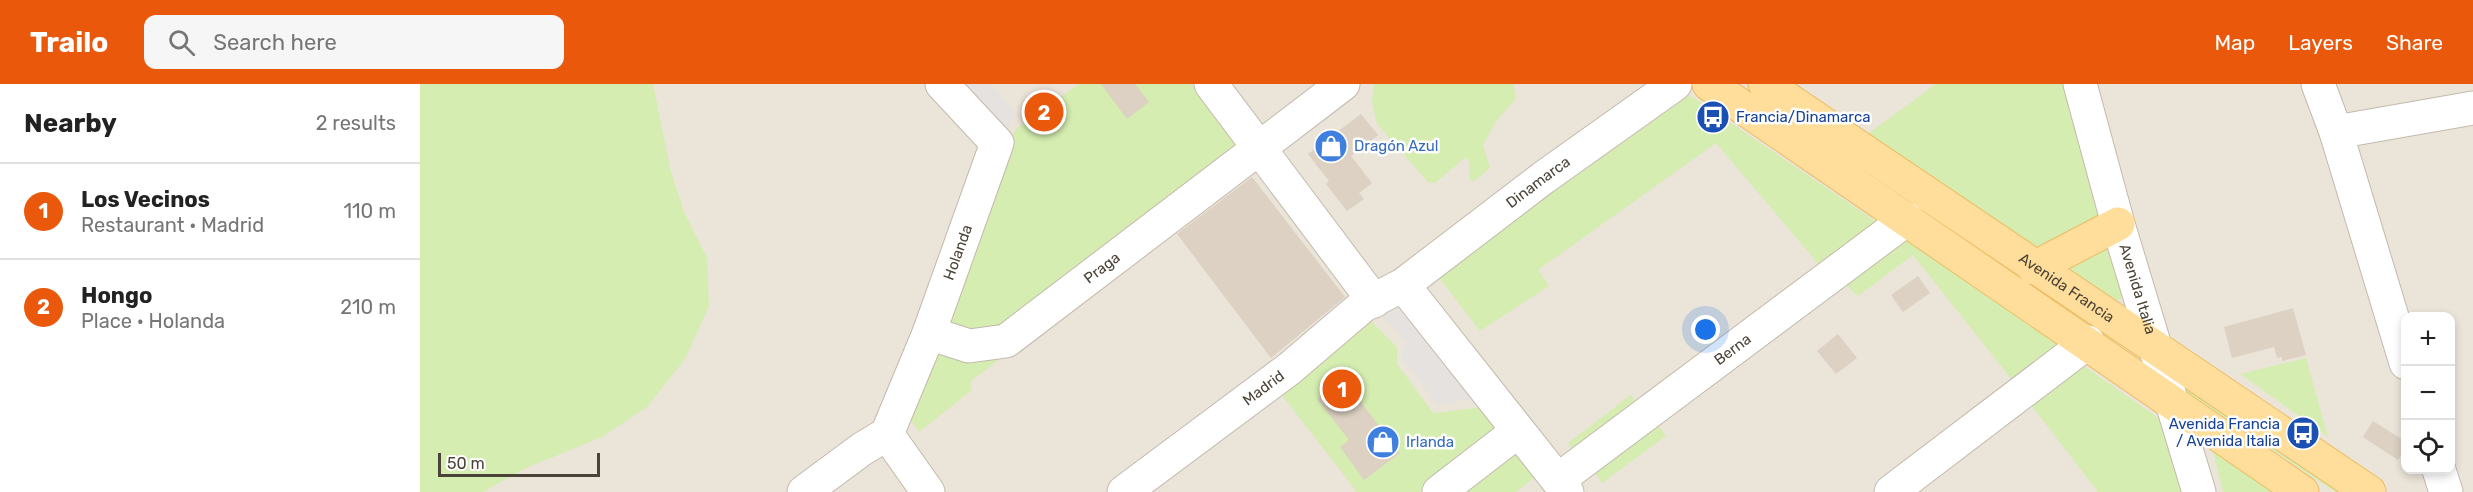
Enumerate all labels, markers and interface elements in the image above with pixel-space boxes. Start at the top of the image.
search box [144,15,564,69]
text: Trailo [30,26,108,59]
icon: search [165,26,198,59]
text: Search here [213,29,337,56]
text: Map [2214,30,2255,55]
text: Layers [2288,30,2353,55]
text: Share [2386,30,2443,55]
pin: 2 [1024,90,1064,135]
bus stop icon: Francia/Dinamarca [1695,99,1731,135]
text: Nearby [24,108,117,139]
place label: Francia/Dinamarca [1736,108,1871,126]
text: 2 results [316,111,396,135]
shop icon: Dragón Azul [1313,128,1349,164]
place label: Dragón Azul [1354,137,1439,155]
street label: Dinamarca [1503,153,1574,212]
text: Los Vecinos [81,186,210,213]
text: 1 [39,199,48,223]
text: 110 m [344,199,396,223]
text: Restaurant · Madrid [81,213,264,237]
street label: Holanda [940,222,976,283]
street label: Avenida Italia [2116,242,2160,336]
street label: Praga [1080,248,1124,287]
street label: Avenida Francia [2015,249,2118,326]
text: Hongo [81,282,152,309]
text: 2 [37,295,50,319]
text: 210 m [340,295,396,319]
text: Place · Holanda [81,309,225,333]
map controls [2401,312,2455,474]
button: + [2401,312,2455,366]
your location [1691,315,1720,344]
street label: Berna [1711,330,1755,369]
pin: 1 [1322,366,1362,412]
button: − [2401,366,2455,420]
street label: Madrid [1239,367,1288,409]
place label: Avenida Francia / Avenida Italia [2169,415,2280,450]
bus stop icon: Avenida Francia / Avenida Italia [2285,415,2321,451]
button: locate [2401,420,2455,474]
shop icon: Irlanda [1365,424,1401,460]
place label: Irlanda [1406,433,1454,451]
scale bar [438,450,600,478]
text: 50 m [447,454,485,473]

